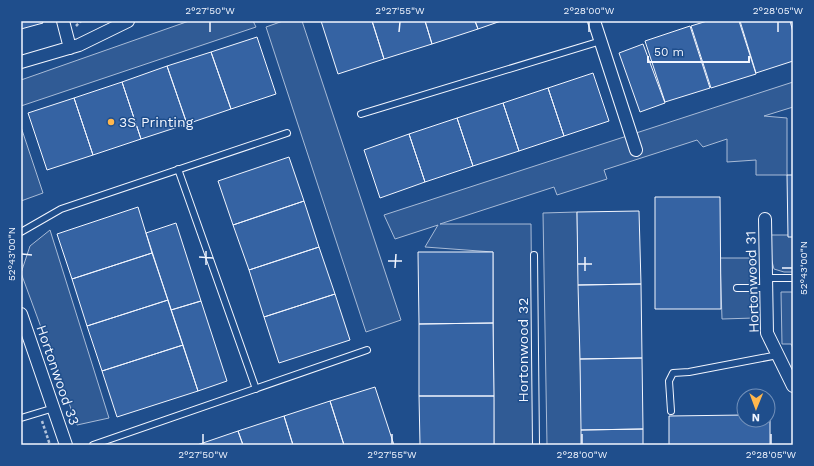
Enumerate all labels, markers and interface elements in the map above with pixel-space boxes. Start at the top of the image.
text: 2°27'50"W [185,5,235,16]
text: 2°27'55"W [375,5,425,16]
text: 2°28'00"W [564,5,615,16]
text: 2°28'05"W [753,5,804,16]
scale bar [648,38,749,64]
text: 50 m [654,45,684,59]
place label: 3S Printing [119,114,194,130]
marker: 3S Printing [106,117,116,127]
text: 52°43'00"N [6,227,17,281]
street label: Hortonwood 31 [742,231,762,333]
text: 52°43'00"N [798,241,809,295]
street label: Hortonwood 32 [515,298,531,402]
street label: Hortonwood 33 [33,323,83,427]
north arrow [736,388,776,428]
text: N [752,411,760,424]
text: 2°27'50"W [178,449,228,460]
text: 2°27'55"W [367,449,417,460]
text: 2°28'00"W [557,449,608,460]
text: 2°28'05"W [746,449,797,460]

